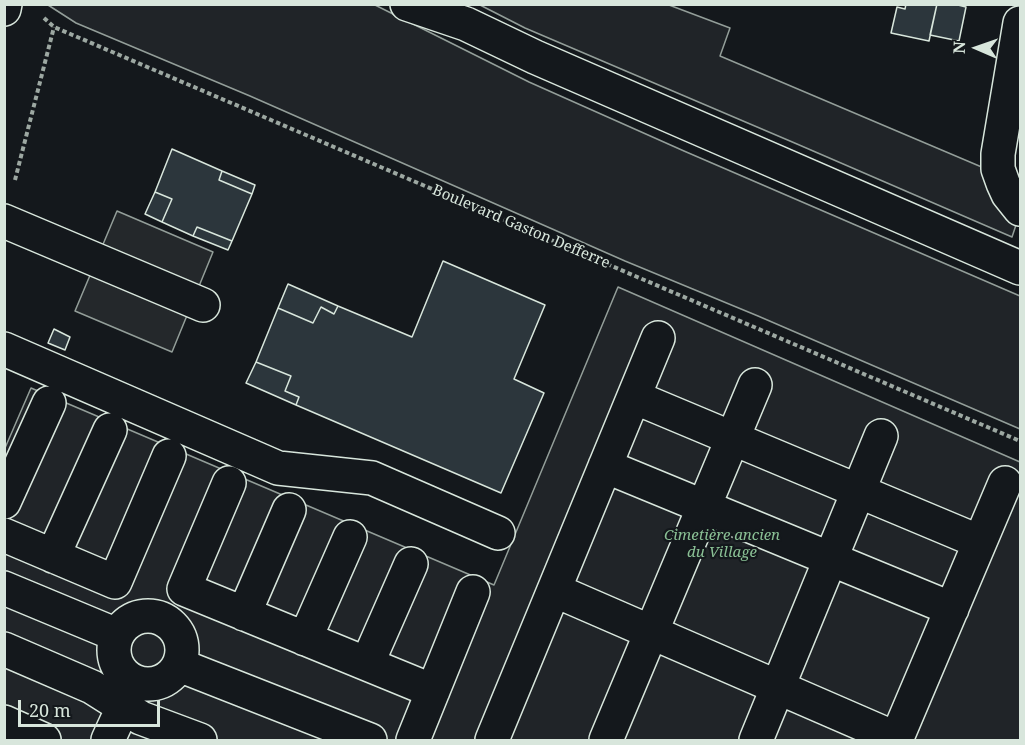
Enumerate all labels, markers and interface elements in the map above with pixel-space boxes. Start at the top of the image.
north arrow [947,18,1007,78]
text: N [948,41,970,54]
street label: Boulevard Gaston Defferre [430,181,612,273]
park label: Cimetière ancien du Village [664,527,780,562]
scale bar [21,688,164,726]
text: 20 m [29,698,71,722]

